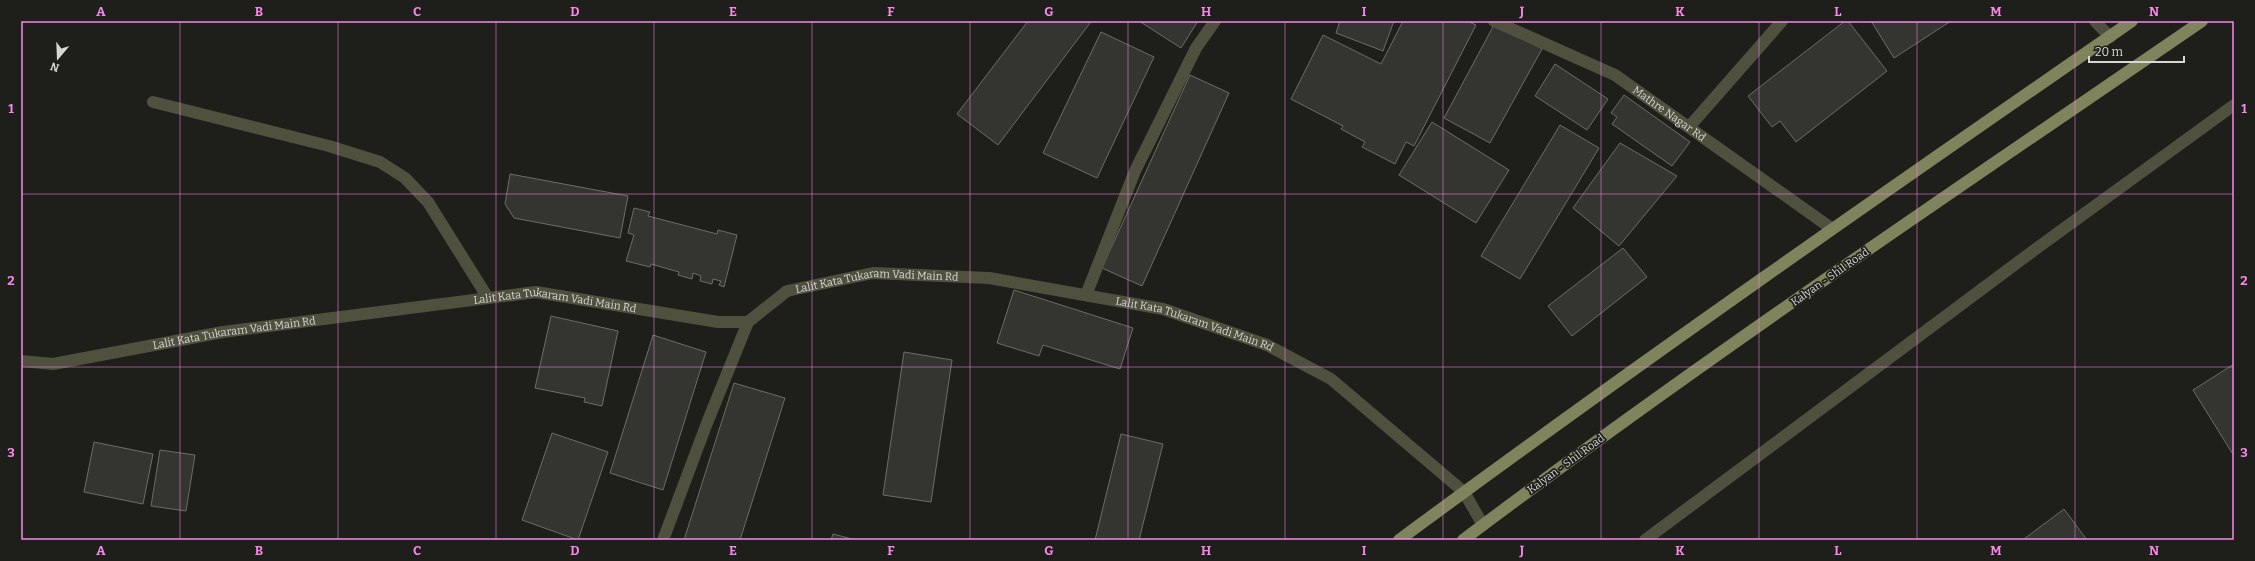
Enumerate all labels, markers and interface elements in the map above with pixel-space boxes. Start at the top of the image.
text: A [96,4,106,19]
text: B [255,4,263,19]
text: C [413,4,421,19]
text: D [570,4,580,19]
text: E [729,4,737,19]
text: F [887,4,895,19]
text: G [1044,4,1054,19]
text: H [1201,4,1211,19]
text: I [1362,4,1367,19]
text: J [1519,4,1525,19]
text: K [1675,4,1685,19]
text: L [1834,4,1842,19]
text: M [1990,4,2002,19]
text: N [2149,4,2159,19]
north arrow [38,38,78,78]
scale bar [2089,38,2184,64]
text: 20 m [2095,45,2124,59]
text: N [48,59,61,75]
street label: Mathre Nagar Rd [1630,83,1709,144]
text: 1 [8,101,14,116]
text: 1 [2241,101,2247,116]
street label: Kalyan - Shil Road [1788,245,1872,309]
street label: Lalit Kata Tukaram Vadi Main Rd [794,266,959,296]
text: 2 [7,273,15,288]
text: 2 [2240,273,2248,288]
street label: Lalit Kata Tukaram Vadi Main Rd [473,286,638,315]
street label: Lalit Kata Tukaram Vadi Main Rd [1115,294,1276,354]
street label: Lalit Kata Tukaram Vadi Main Rd [152,314,317,352]
street label: Kalyan - Shil Road [1525,431,1608,496]
text: 3 [7,445,15,460]
text: 3 [2240,445,2248,460]
text: A [96,543,106,558]
text: B [255,543,263,558]
text: C [413,543,421,558]
text: D [570,543,580,558]
text: E [729,543,737,558]
text: F [887,543,895,558]
text: G [1044,543,1054,558]
text: H [1201,543,1211,558]
text: I [1362,543,1367,558]
text: J [1519,543,1525,558]
text: K [1675,543,1685,558]
text: L [1834,543,1842,558]
text: M [1990,543,2002,558]
text: N [2149,543,2159,558]

